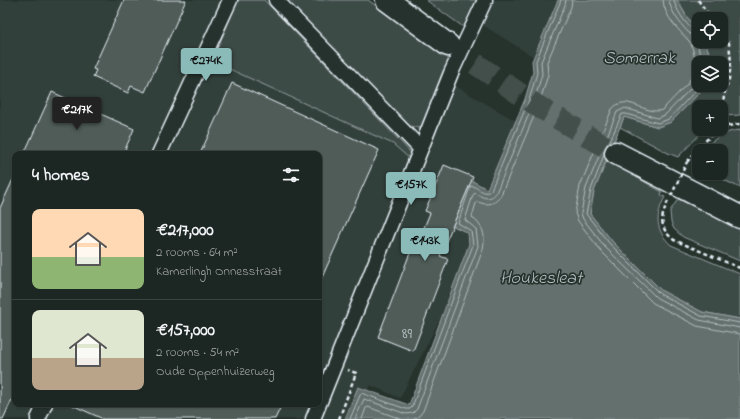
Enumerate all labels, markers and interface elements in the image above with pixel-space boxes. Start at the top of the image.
map controls [692,12,728,180]
button: locate [692,12,728,48]
water label: Somerrak [603,46,676,72]
pin: €274K [178,48,234,82]
text: €274K [190,51,222,70]
button: layers [692,56,728,92]
pin: €217K [49,97,105,131]
text: €217K [61,100,93,119]
button: + [692,100,728,136]
button: − [692,144,728,180]
text: 4 homes [32,163,90,188]
icon: filters [280,164,302,186]
pin: €157K [383,172,439,206]
text: €157K [395,175,427,194]
text: €217,000 [156,218,214,243]
icon: home [64,225,112,273]
pin: €143K [397,228,453,262]
text: €143K [410,231,440,250]
text: 2 rooms · 64 m² [156,243,238,262]
text: Kamerlingh Onnesstraat [156,262,282,281]
water label: Houkesleat [500,266,584,292]
text: €157,000 [156,318,215,343]
house number: 89 [402,323,413,345]
icon: home [64,326,112,374]
text: 2 rooms · 54 m² [156,343,239,362]
text: Oude Oppenhuizerweg [156,362,275,381]

